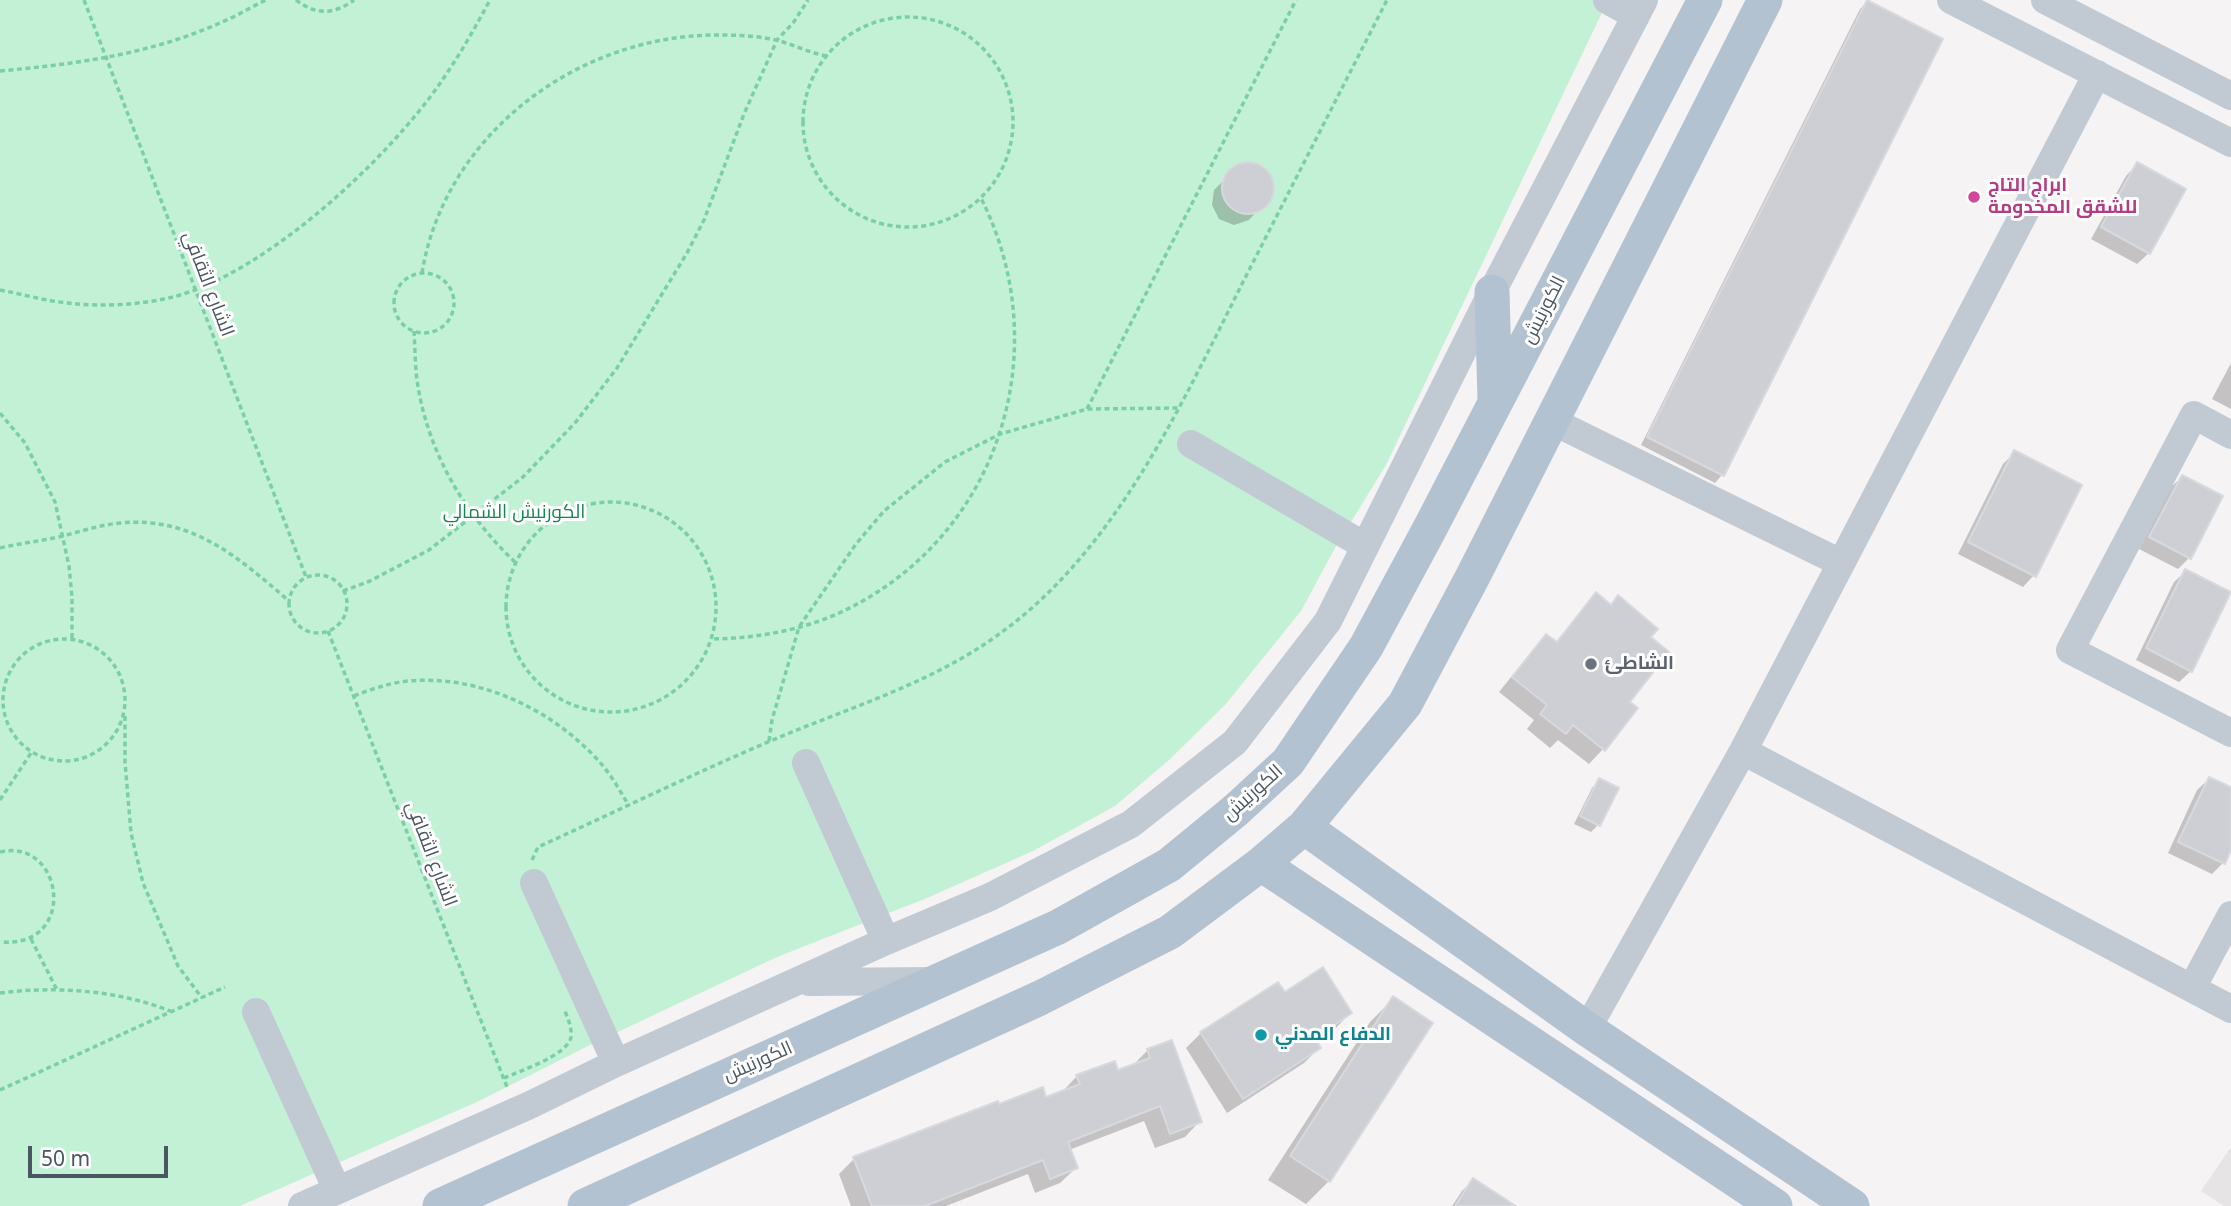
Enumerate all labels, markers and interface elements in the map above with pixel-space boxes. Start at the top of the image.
place label: ابراج التاج للشقق المخدومة [1988,175,2137,219]
marker: ابراج التاج للشقق المخدومة [1966,189,1982,205]
street label: الشارع الثقافي [177,228,239,340]
street label: الكورنيش [1517,272,1571,348]
park label: الكورنيش الشمالي [443,502,585,524]
place label: الشاطئ [1605,653,1674,675]
marker: الشاطئ [1583,656,1599,672]
street label: الكورنيش [1218,760,1288,826]
street label: الشارع الثقافي [400,798,462,910]
place label: الدفاع المدني [1275,1024,1391,1046]
marker: الدفاع المدني [1253,1027,1269,1043]
street label: الكورنيش [720,1037,796,1087]
scale bar [32,1132,172,1176]
text: 50 m [41,1144,90,1172]

